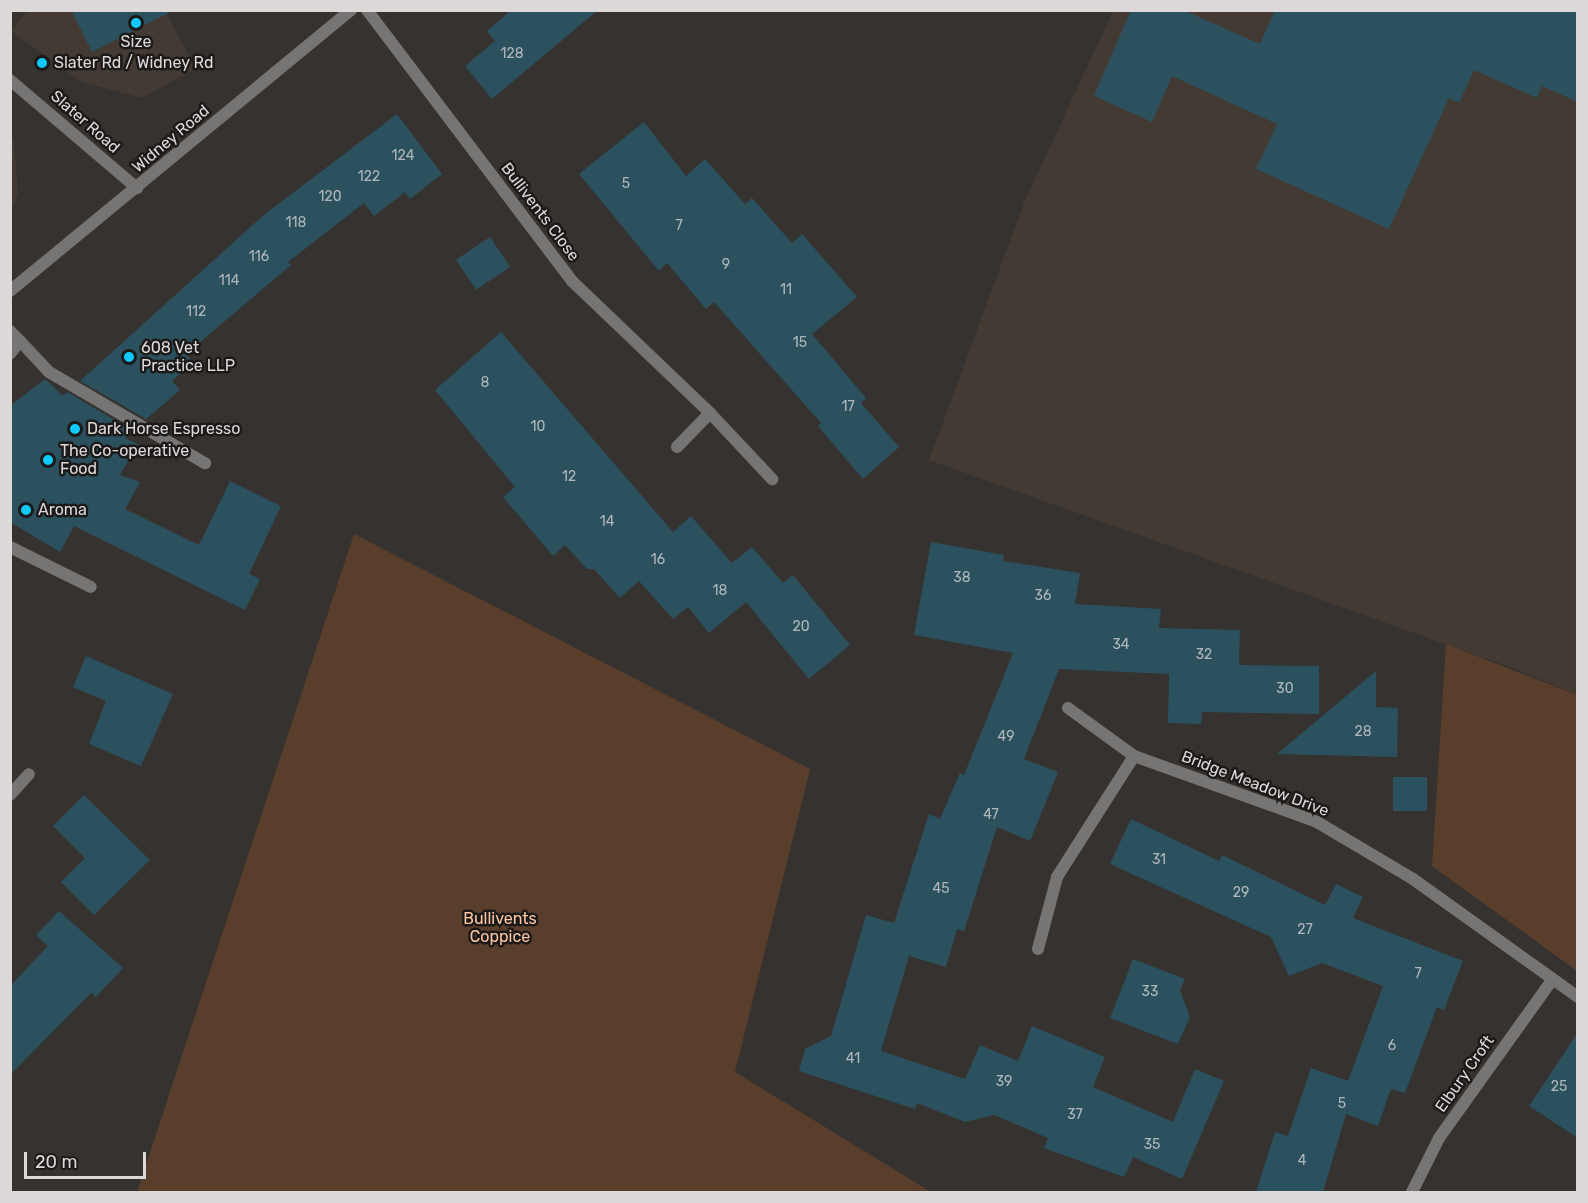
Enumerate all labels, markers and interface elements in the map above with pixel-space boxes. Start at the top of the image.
marker: Size [129,16,143,30]
place label: Size [121,32,151,52]
house number: 128 [500,46,524,62]
place label: Slater Rd / Widney Rd [54,53,214,73]
marker: Slater Rd / Widney Rd [35,56,49,70]
street label: Slater Road [46,87,124,157]
street label: Widney Road [128,101,214,177]
house number: 124 [392,148,414,164]
street label: Bullivents Close [497,159,583,265]
house number: 122 [358,169,380,185]
house number: 5 [622,176,630,192]
house number: 120 [318,189,342,205]
house number: 118 [286,215,306,231]
house number: 7 [675,218,683,234]
house number: 116 [249,249,269,265]
house number: 9 [722,257,730,273]
house number: 114 [219,273,239,289]
house number: 11 [780,282,792,298]
house number: 112 [186,304,206,320]
house number: 15 [793,335,807,351]
place label: 608 Vet Practice LLP [141,338,235,376]
marker: 608 Vet Practice LLP [122,350,136,364]
house number: 8 [481,375,489,391]
house number: 17 [841,399,855,415]
place label: Dark Horse Espresso [87,419,241,439]
house number: 10 [531,419,545,435]
marker: Dark Horse Espresso [68,422,82,436]
place label: The Co-operative Food [60,441,189,479]
marker: The Co-operative Food [41,453,55,467]
house number: 12 [562,469,576,485]
place label: Aroma [38,500,87,520]
marker: Aroma [19,503,33,517]
house number: 14 [600,514,614,530]
house number: 16 [651,552,665,568]
house number: 38 [953,570,971,586]
house number: 18 [713,583,727,599]
house number: 36 [1035,588,1051,604]
house number: 20 [792,619,810,635]
house number: 34 [1112,637,1130,653]
house number: 32 [1196,647,1212,663]
house number: 30 [1276,681,1294,697]
house number: 28 [1354,724,1372,740]
house number: 49 [998,729,1014,745]
street label: Bridge Meadow Drive [1178,747,1332,821]
house number: 47 [983,807,999,823]
house number: 31 [1152,852,1166,868]
house number: 45 [932,881,950,897]
house number: 29 [1233,885,1249,901]
park label: Bullivents Coppice [463,909,537,947]
house number: 27 [1297,922,1313,938]
house number: 7 [1414,966,1422,982]
house number: 33 [1142,984,1158,1000]
street label: Elbury Croft [1431,1032,1499,1116]
house number: 6 [1388,1038,1396,1054]
house number: 41 [846,1051,860,1067]
house number: 39 [996,1074,1012,1090]
house number: 25 [1551,1079,1567,1095]
house number: 5 [1338,1096,1346,1112]
house number: 37 [1067,1107,1083,1123]
house number: 35 [1144,1137,1160,1153]
scale bar [27,1140,148,1178]
text: 20 m [35,1151,77,1173]
house number: 4 [1298,1153,1306,1169]

